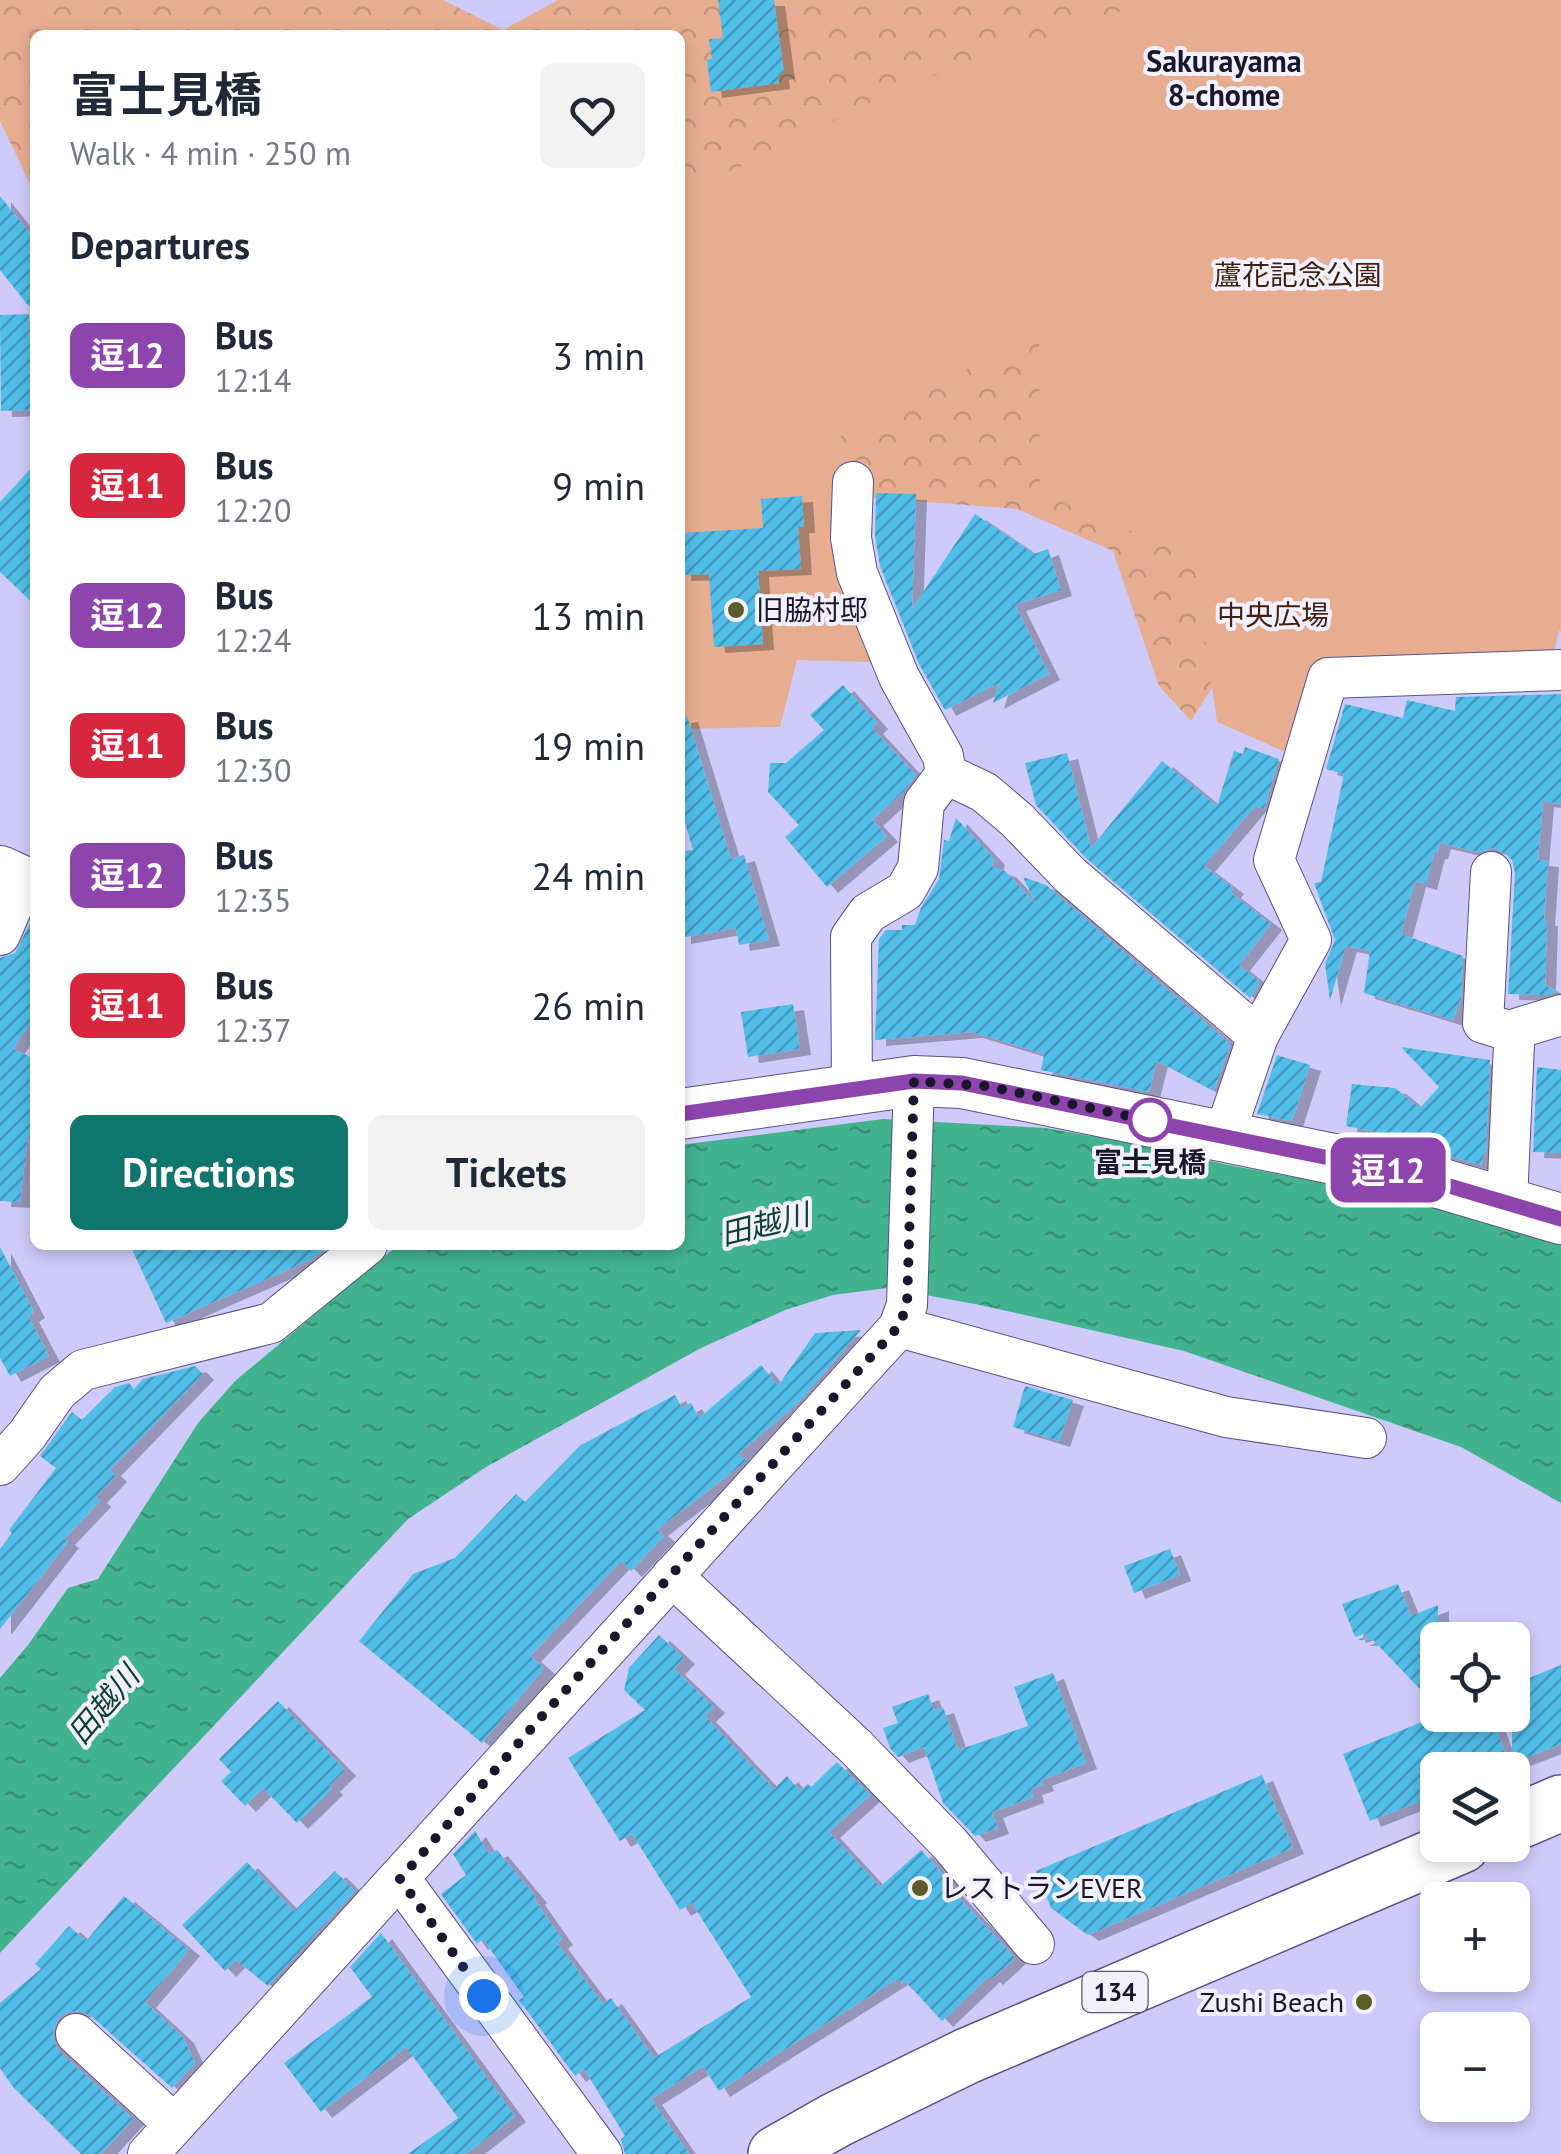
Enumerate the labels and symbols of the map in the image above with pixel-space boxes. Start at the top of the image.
district label: Sakurayama 8-chome [1146,41,1302,114]
park label: 蘆花記念公園 [1214,256,1382,293]
place label: 旧脇村邸 [756,591,868,628]
park label: 中央広場 [1217,596,1329,633]
marker: 旧脇村邸 [725,599,747,621]
marker: 富士見橋 [1129,1099,1171,1141]
line badge: 逗12 [1330,1138,1446,1202]
place label: 富士見橋 [1094,1143,1206,1180]
water label: 田越川 [716,1193,816,1253]
water label: 田越川 [59,1655,149,1751]
place label: レストランEVER [940,1869,1143,1906]
marker: レストランEVER [909,1877,931,1899]
your location [459,1971,509,2021]
road number: 134 [1082,1972,1148,2012]
place label: Zushi Beach [1200,1983,1344,2020]
marker: Zushi Beach [1353,1991,1375,2013]

